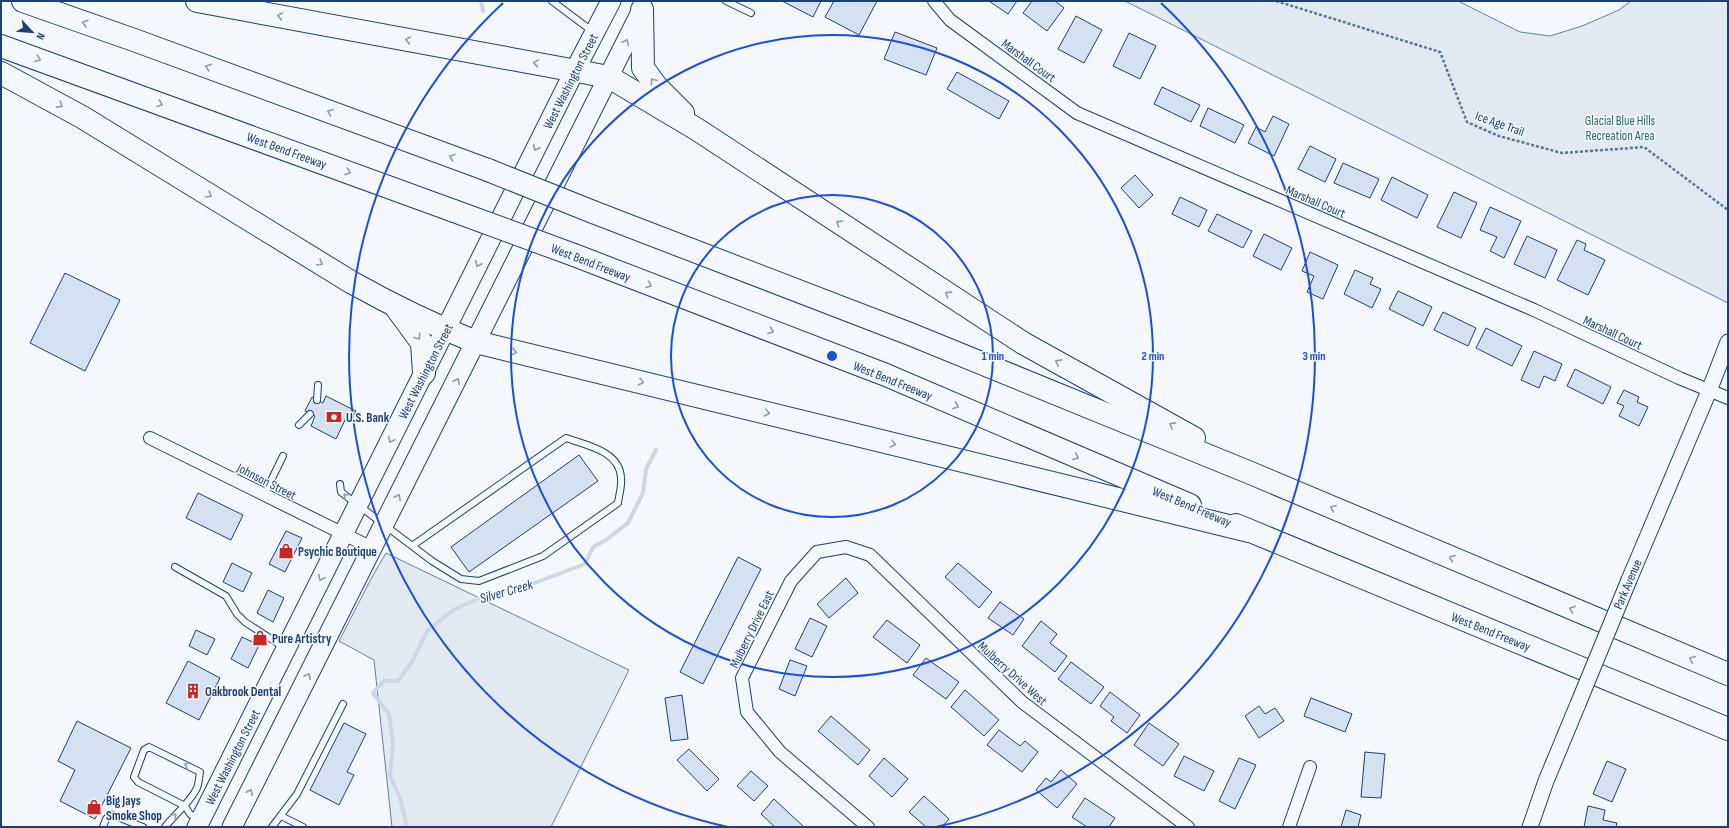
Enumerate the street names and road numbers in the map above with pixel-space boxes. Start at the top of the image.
street label: West Washington Street [540,31,602,132]
street label: Marshall Court [998,36,1059,86]
street label: Ice Age Trail [1473,108,1526,140]
street label: West Bend Freeway [244,129,329,173]
street label: Marshall Court [1283,182,1348,222]
street label: West Bend Freeway [548,240,633,285]
street label: Marshall Court [1581,312,1645,354]
street label: West Washington Street [395,321,457,422]
street label: West Bend Freeway [851,358,935,404]
street label: Johnson Street [233,460,299,504]
street label: West Bend Freeway [1150,483,1233,531]
street label: Park Avenue [1610,557,1646,612]
street label: Mulberry Drive East [726,588,778,671]
street label: West Bend Freeway [1449,609,1533,655]
street label: Mulberry Drive West [974,638,1050,709]
street label: West Washington Street [202,707,264,808]

